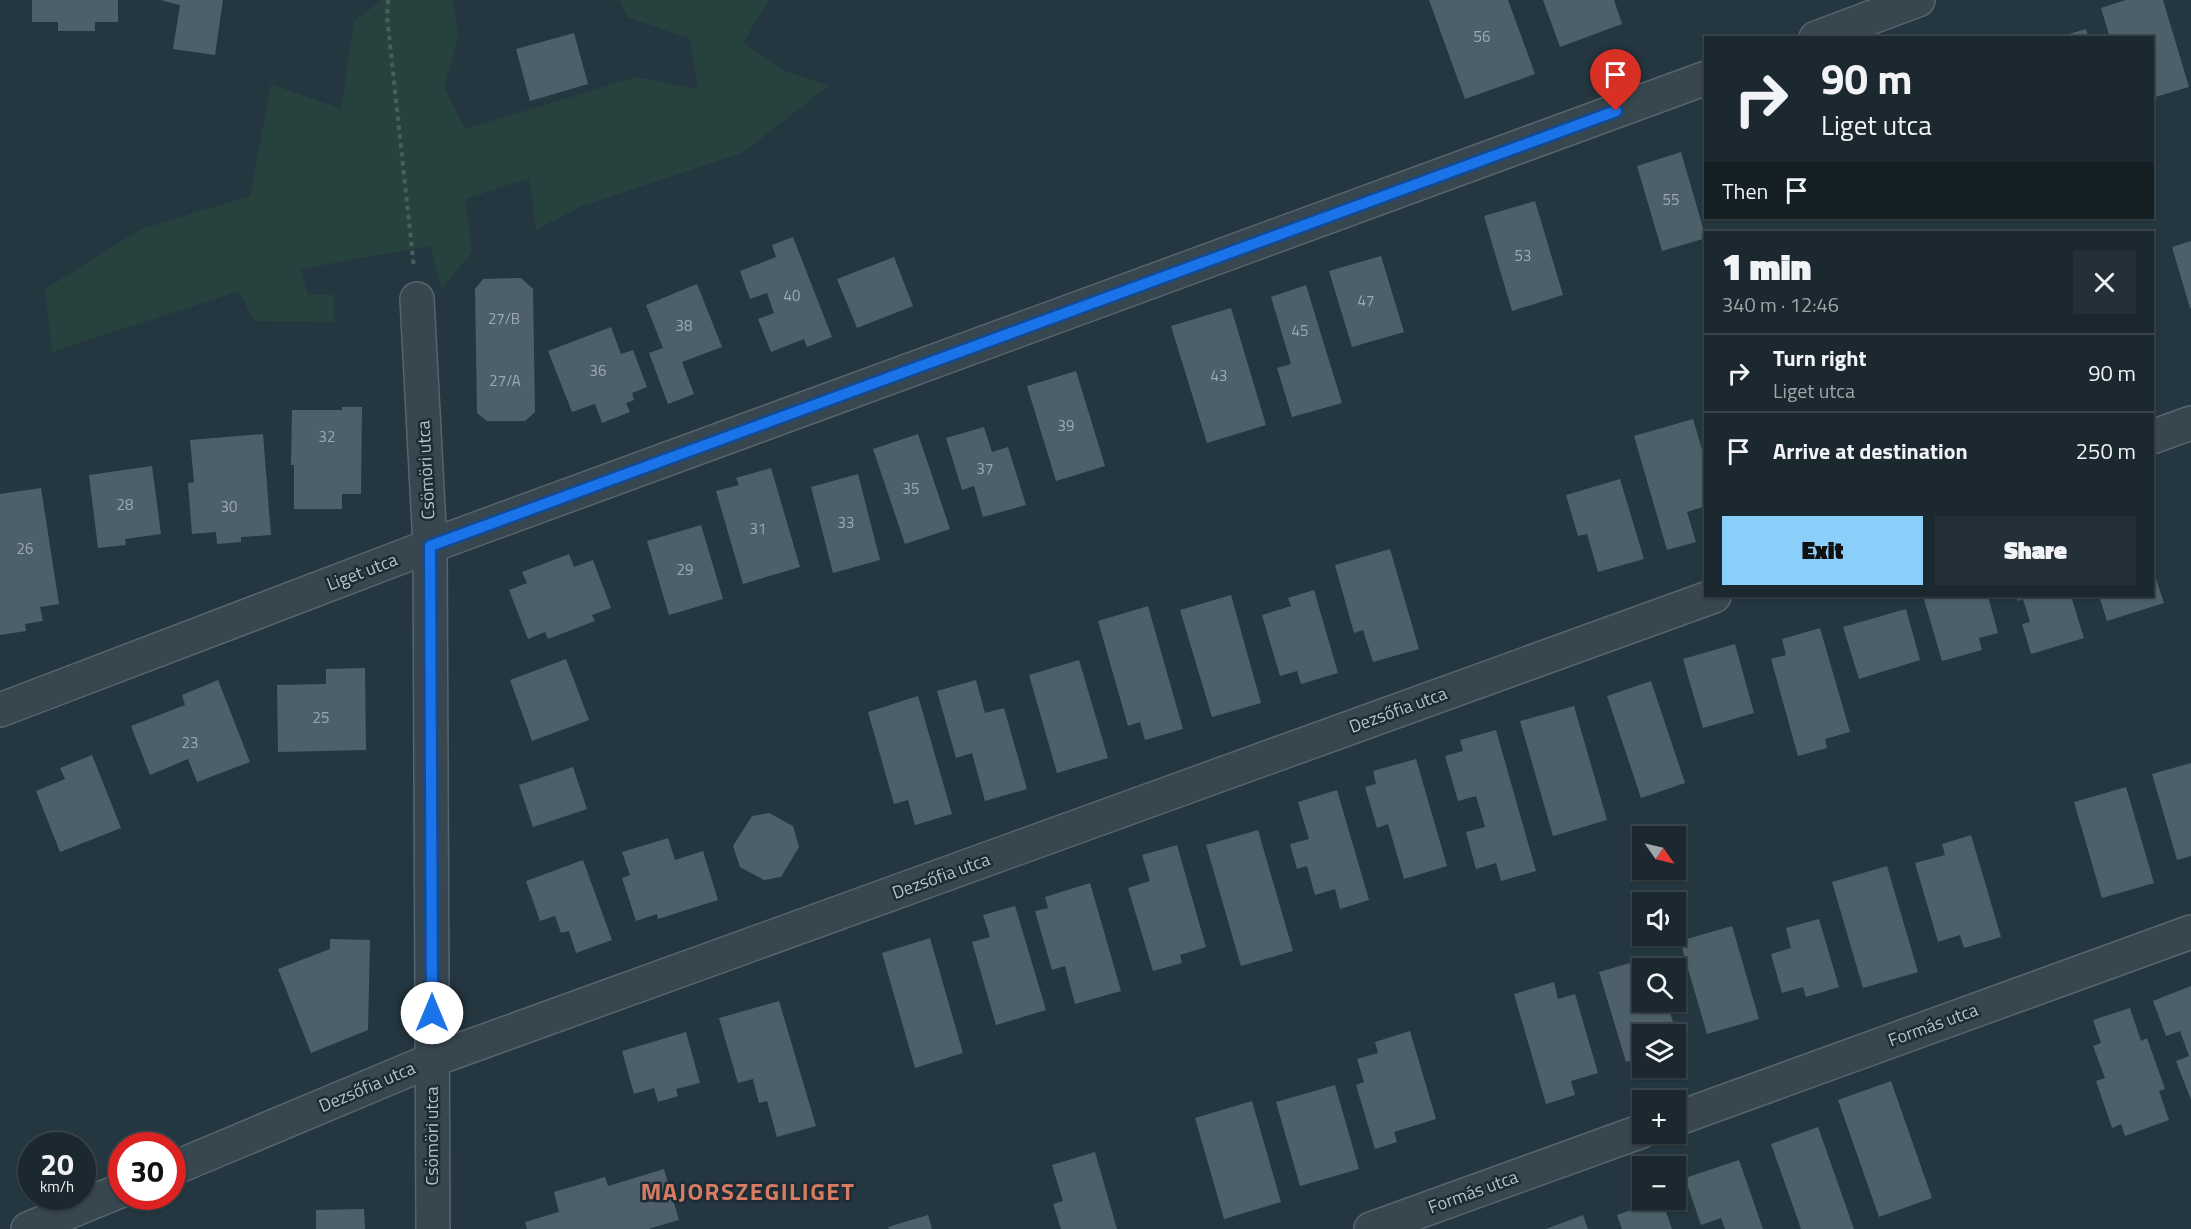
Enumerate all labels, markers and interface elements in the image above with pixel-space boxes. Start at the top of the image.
house number: 56 [1474,25,1490,48]
text: 90 m [1821,46,1913,110]
pin [1590,49,1641,111]
icon: arrive [1599,58,1632,91]
icon: right [1722,60,1800,138]
text: Liget utca [1821,104,1932,145]
text: Then [1722,174,1768,208]
icon: arrive [1780,174,1813,207]
house number: 55 [1663,188,1679,211]
text: 1 min [1722,239,1811,294]
house number: 53 [1515,244,1531,267]
button: close [2073,251,2136,314]
house number: 40 [784,284,800,307]
house number: 47 [1358,289,1374,312]
text: 340 m · 12:46 [1722,289,1839,320]
house number: 27/B [488,307,520,330]
house number: 38 [676,314,692,337]
house number: 45 [1292,319,1308,342]
text: Turn right [1773,341,1867,375]
text: 90 m [2088,356,2136,390]
icon: right [1722,357,1755,390]
house number: 36 [590,359,606,382]
house number: 43 [1211,364,1227,387]
house number: 27/A [489,369,521,392]
text: Liget utca [1773,375,1855,406]
house number: 39 [1058,414,1074,437]
street label: Csömöri utca [409,420,442,520]
house number: 32 [319,425,335,448]
text: Arrive at destination [1773,434,1968,468]
text: 250 m [2076,434,2136,468]
icon: arrive [1722,435,1755,468]
house number: 37 [977,457,993,480]
house number: 35 [903,477,919,500]
house number: 28 [117,493,133,516]
house number: 30 [221,495,237,518]
house number: 33 [838,511,854,534]
button: Exit [1722,516,1923,585]
button: Share [1935,516,2136,585]
house number: 31 [750,517,766,540]
house number: 26 [17,537,33,560]
street label: Liget utca [322,546,401,597]
house number: 29 [677,558,693,581]
street label: Dezsőfia utca [1345,679,1451,740]
house number: 25 [313,706,329,729]
house number: 23 [182,731,198,754]
north arrow [1632,826,1686,880]
map controls [1632,826,1686,1210]
street label: Dezsőfia utca [888,845,994,906]
button: sound [1632,892,1686,946]
button: search [1632,958,1686,1012]
position arrow [400,981,464,1045]
street label: Formás utca [1884,996,1982,1053]
button: layers [1632,1024,1686,1078]
street label: Dezsőfia utca [314,1054,419,1119]
street label: Csömöri utca [418,1086,445,1186]
button: + [1632,1090,1686,1144]
speed limit sign: 30 [108,1132,186,1210]
text: 20 [40,1141,74,1187]
button: − [1632,1156,1686,1210]
street label: Formás utca [1424,1163,1522,1220]
district label: MAJORSZEGILIGET [641,1173,855,1209]
text: km/h [40,1175,74,1198]

